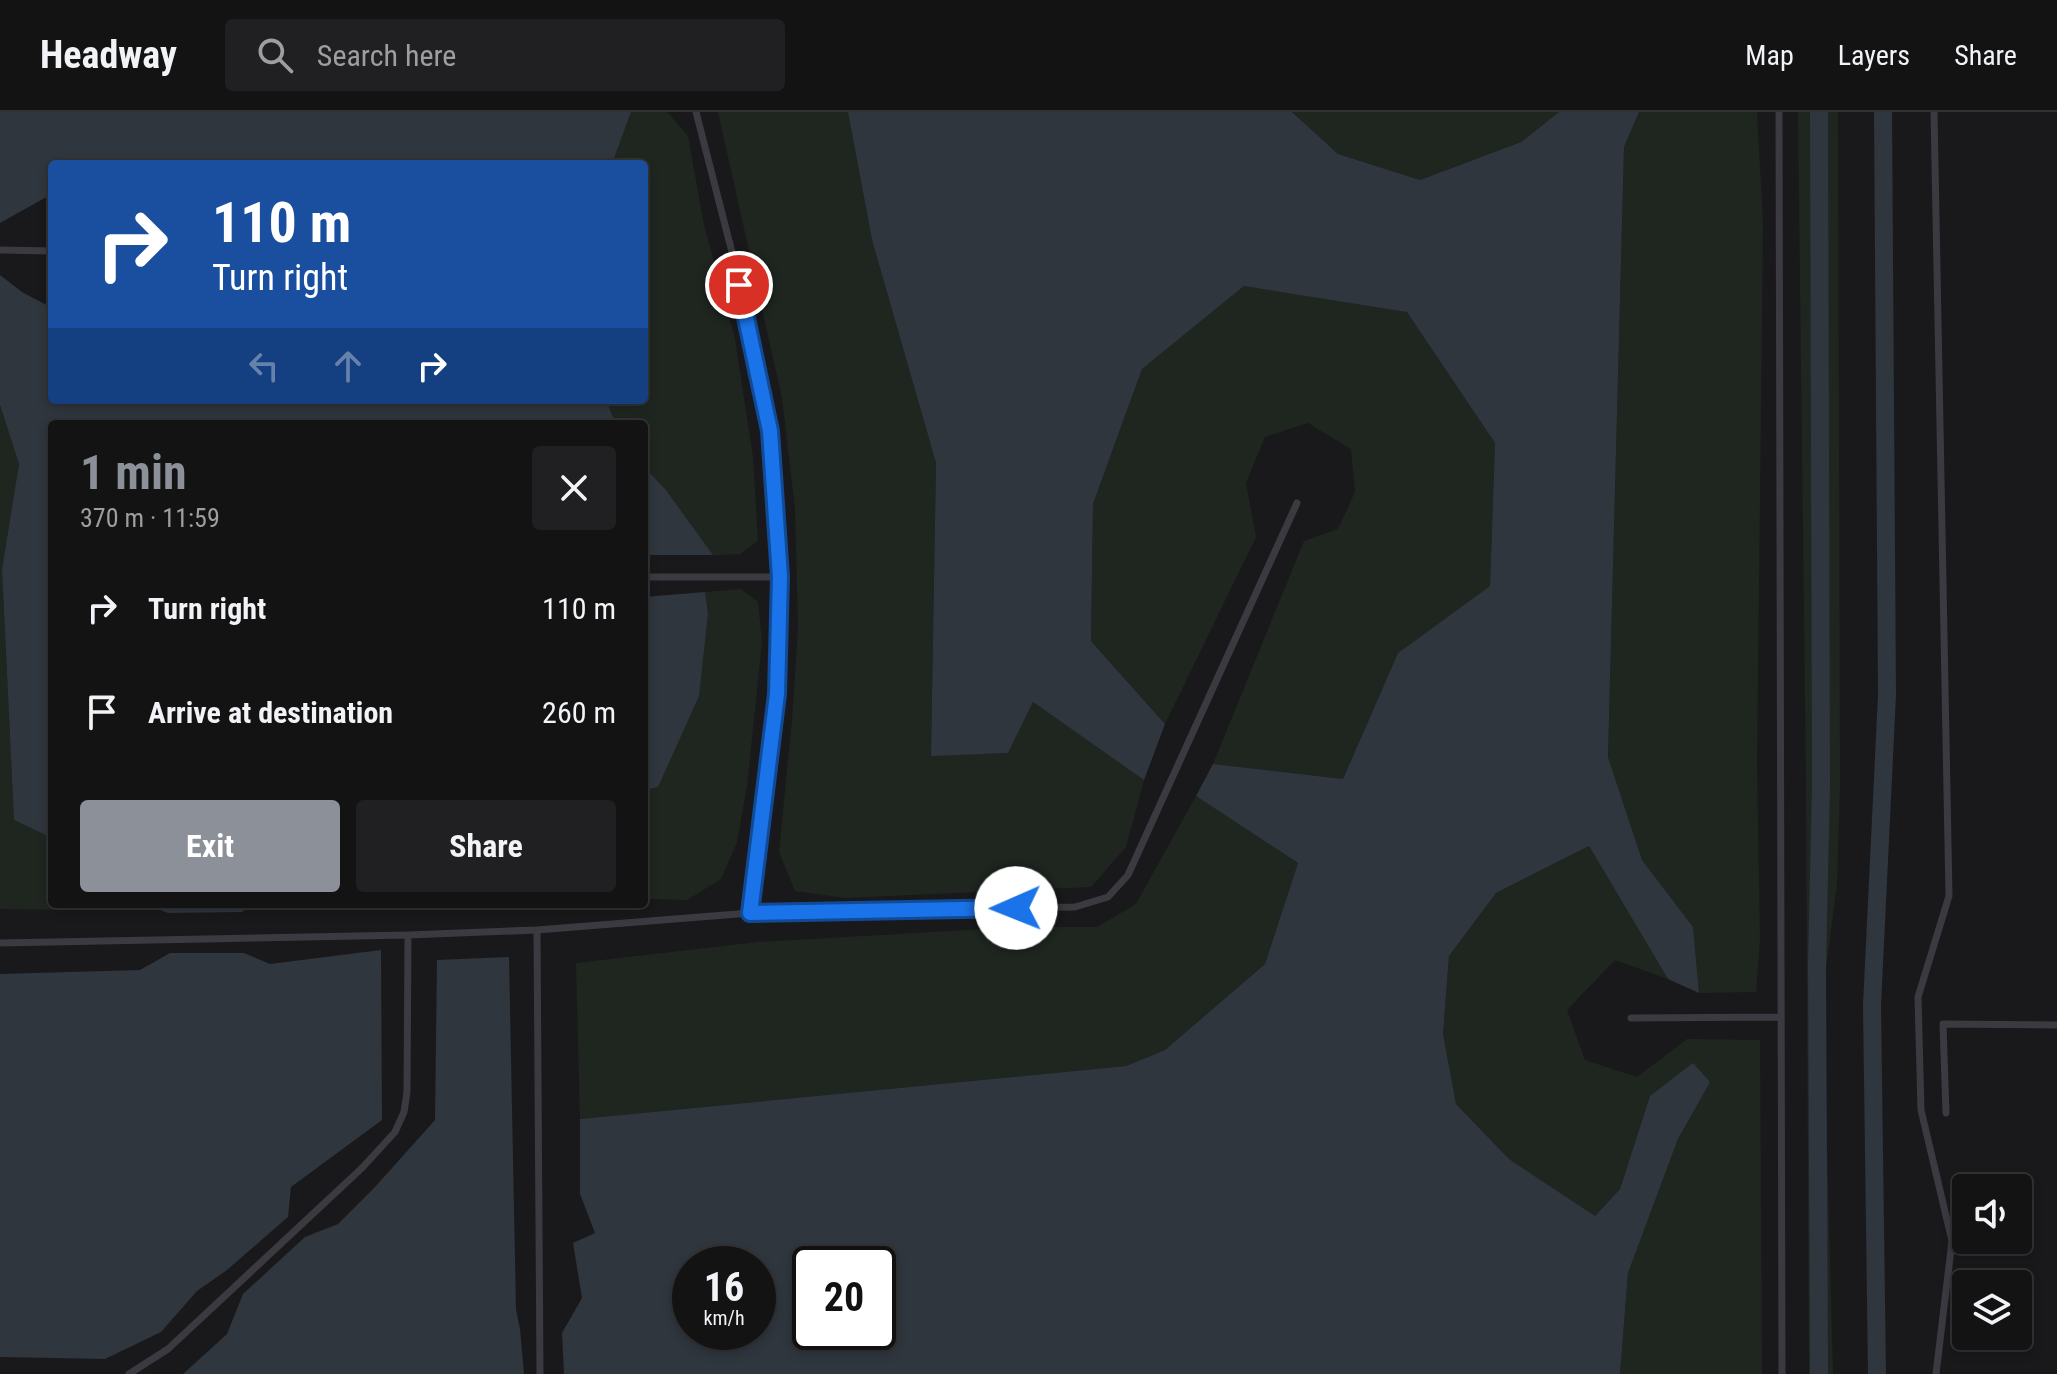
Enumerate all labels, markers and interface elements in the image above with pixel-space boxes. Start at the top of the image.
search box [225,19,785,91]
text: Headway [40,33,177,77]
icon: search [253,33,297,77]
text: Search here [317,38,456,73]
text: Map [1745,39,1794,72]
text: Layers [1838,39,1910,72]
text: Share [1954,39,2017,72]
text: 110 m [212,190,351,256]
icon: right [80,192,184,296]
pin [705,251,773,319]
text: Turn right [212,257,348,299]
icon: arrive [717,263,761,307]
icon: left [242,344,286,388]
icon: ahead [326,344,370,388]
icon: right [410,344,454,388]
text: 1 min [80,444,187,501]
button: close [532,446,616,530]
text: 370 m · 11:59 [80,503,220,533]
icon: right [80,586,124,630]
text: Turn right [148,591,266,626]
text: 110 m [542,591,616,626]
icon: arrive [80,690,124,734]
text: Arrive at destination [148,695,393,730]
text: 260 m [542,695,616,730]
button: Exit [80,800,340,892]
button: Share [356,800,616,892]
position arrow [974,866,1058,950]
map controls [1952,1174,2032,1350]
button: sound [1952,1174,2032,1254]
speed limit sign: 20 [792,1246,896,1350]
text: 16 [704,1264,744,1311]
button: layers [1952,1270,2032,1350]
text: km/h [703,1306,745,1330]

